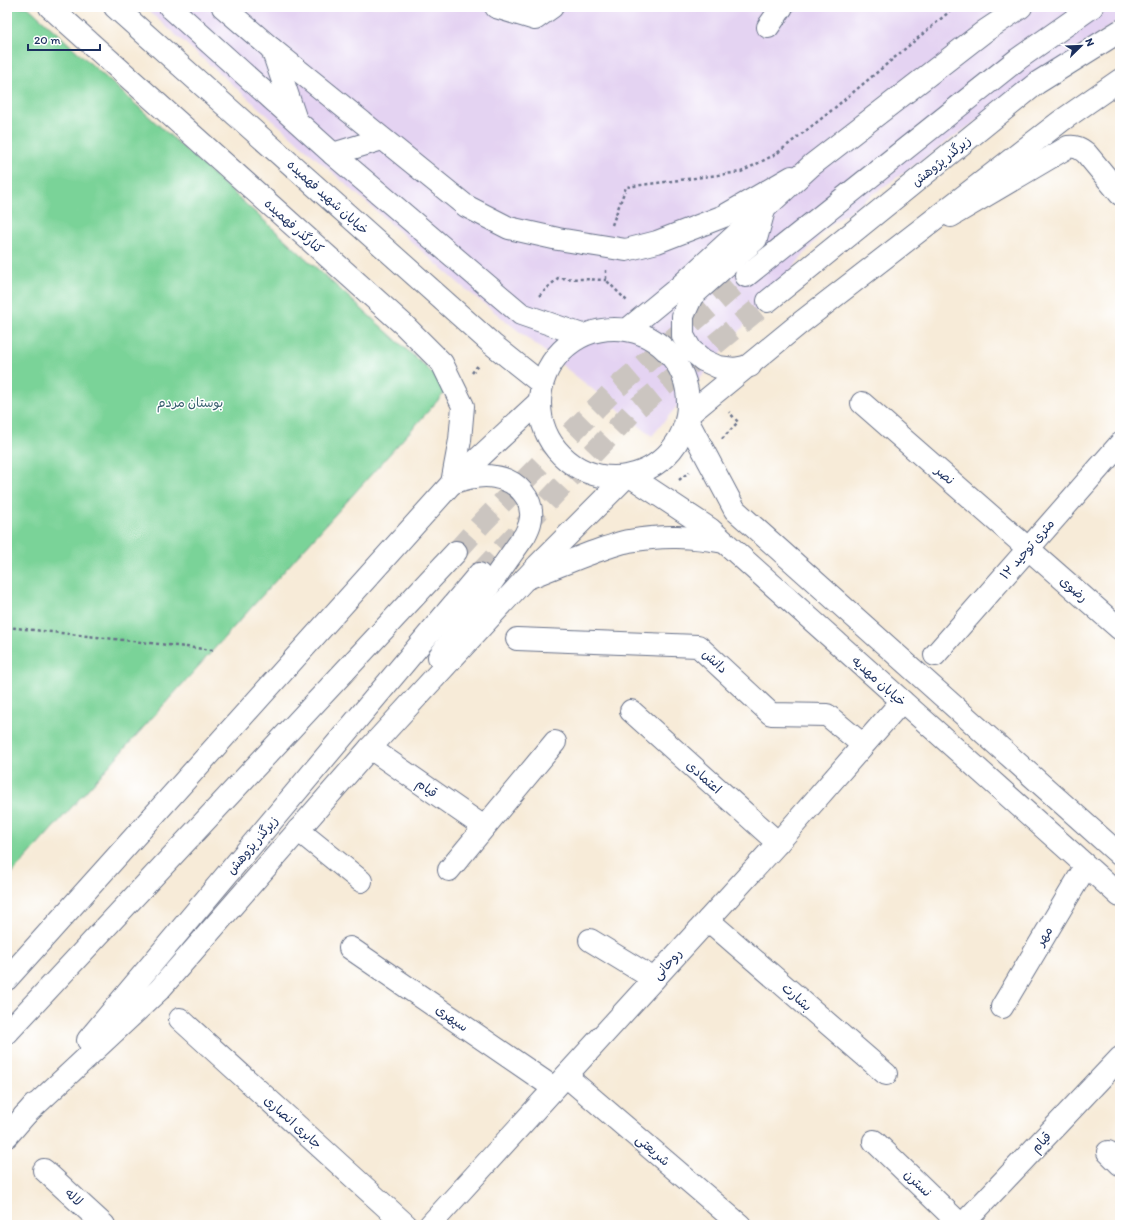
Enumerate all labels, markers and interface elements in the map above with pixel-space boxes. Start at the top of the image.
scale bar [28,26,100,52]
north arrow [1061,26,1101,66]
text: 20 m [34,33,61,47]
text: N [1082,36,1097,48]
street label: زیرگذر پژوهش [908,133,974,190]
street label: خیابان شهید فهمیده [284,157,372,238]
street label: کنارگذر فهمیده [261,196,327,257]
park label: بوستان مردم [157,395,223,413]
street label: نصر [932,462,958,487]
street label: ۱۲ متری توحید [997,516,1058,583]
street label: رضوی [1056,573,1091,606]
street label: دانش [700,646,730,676]
street label: خیابان مهدیه [848,653,909,710]
street label: اعتمادی [683,757,725,797]
street label: قیام [412,775,440,803]
street label: زیرگذر پژوهش [223,813,282,878]
street label: مهر [1032,924,1056,949]
street label: روحانی [649,945,686,984]
street label: بشارت [778,980,815,1015]
street label: سپهری [432,1002,471,1035]
street label: جابری انصاری [261,1092,325,1152]
street label: قیام [1028,1129,1056,1157]
street label: شریعتی [632,1131,673,1170]
street label: نسترن [901,1166,935,1200]
street label: لاله [62,1185,86,1209]

